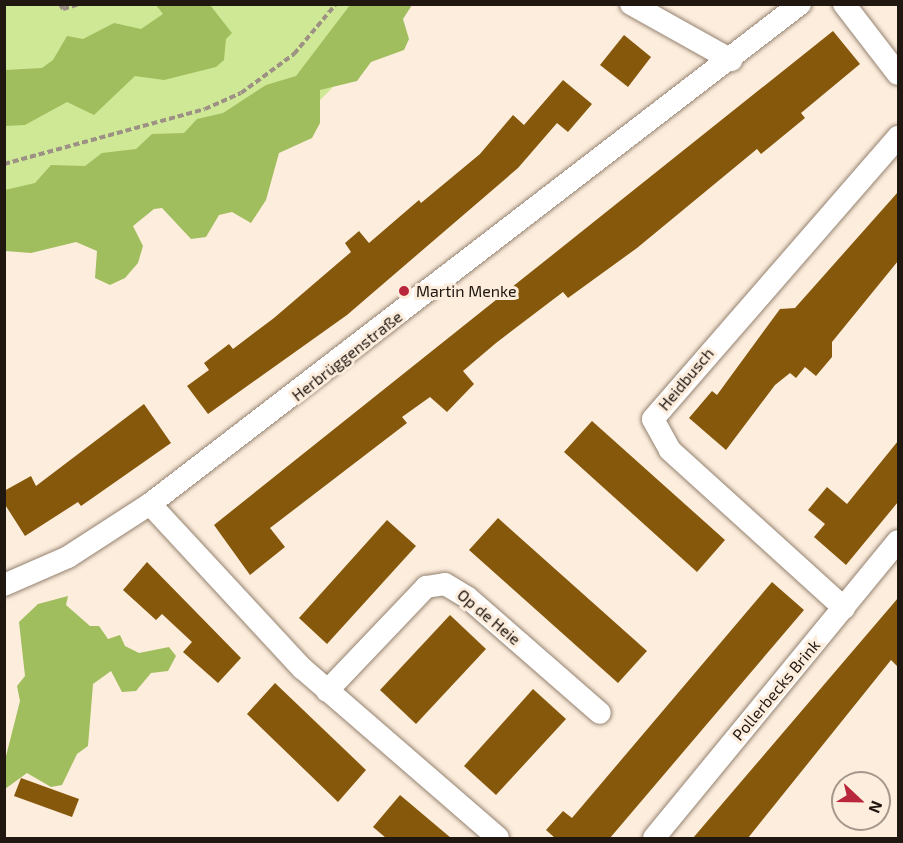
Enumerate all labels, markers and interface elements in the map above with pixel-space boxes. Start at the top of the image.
place label: Martin Menke [416,281,517,301]
marker: Martin Menke [397,284,411,298]
street label: Herbrüggenstraße [288,307,406,405]
street label: Heidbusch [654,344,718,414]
street label: Op de Heie [453,585,525,649]
street label: Pollerbecks Brink [728,636,824,744]
north arrow [831,771,891,831]
text: N [865,798,887,816]

